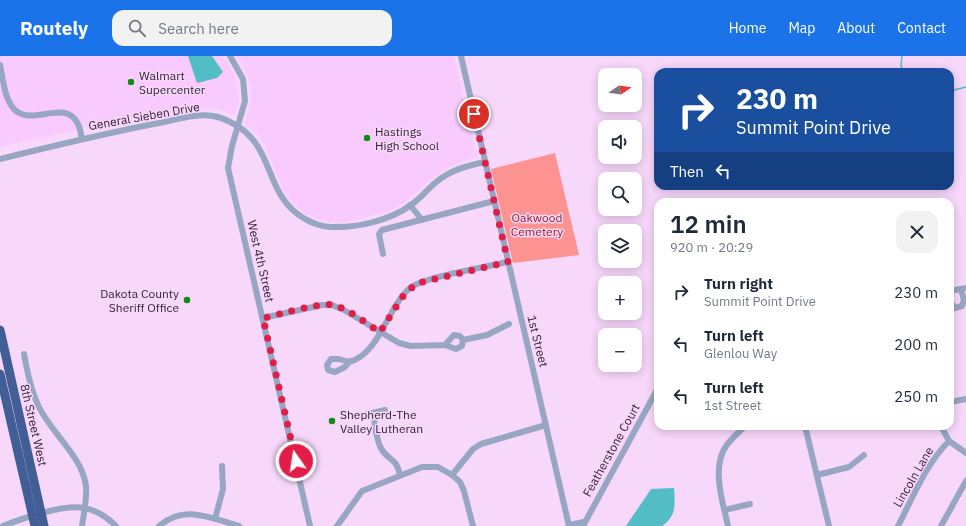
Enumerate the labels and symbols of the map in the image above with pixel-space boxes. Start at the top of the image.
place label: Walmart Supercenter [139,68,206,97]
north arrow [598,68,642,112]
marker: Walmart Supercenter [126,77,136,87]
pin [457,97,491,131]
street label: General Sieben Drive [87,99,201,133]
place label: Hastings High School [375,124,439,153]
marker: Hastings High School [362,133,372,143]
park label: Oakwood Cemetery [511,210,563,239]
street label: West 4th Street [244,218,278,304]
place label: Dakota County Sheriff Office [100,286,179,315]
marker: Dakota County Sheriff Office [182,295,192,305]
street label: 1st Street [524,314,552,368]
street label: 8th Street West [17,382,51,468]
street label: Featherstone Court [579,401,643,499]
place label: Shepherd-The Valley Lutheran [340,407,423,436]
marker: Shepherd-The Valley Lutheran [327,416,337,426]
position arrow [275,440,317,482]
street label: Lincoln Lane [890,444,937,510]

